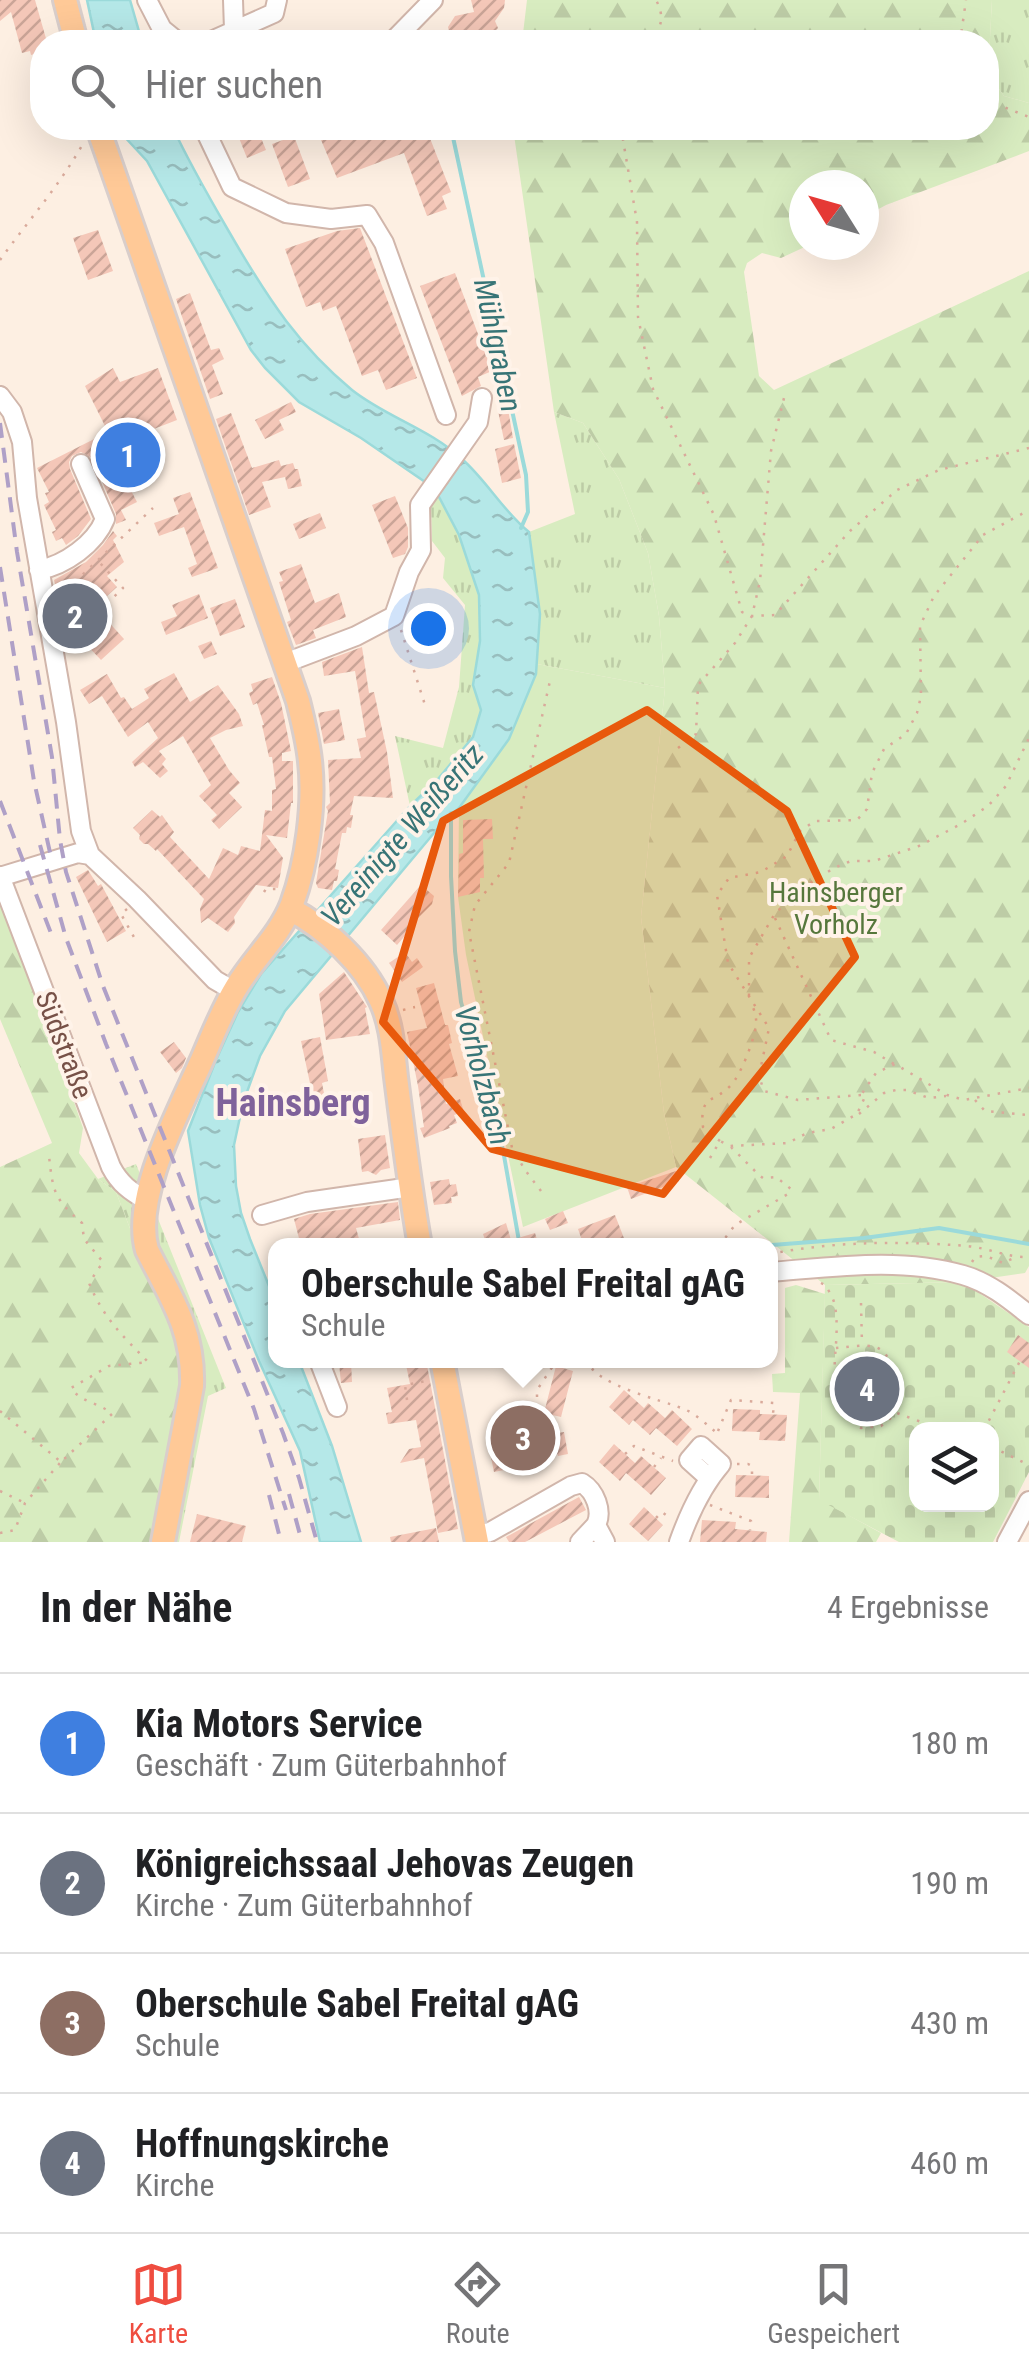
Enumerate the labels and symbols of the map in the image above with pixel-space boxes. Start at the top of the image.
north arrow [789,170,879,260]
water label: Mühlgraben [467,275,529,415]
pin: 1 [96,418,160,492]
pin: 2 [42,578,108,654]
your location [403,603,454,654]
water label: Vereinigte Weißeritz [313,736,491,933]
park label: Hainsberger Vorholz [769,876,903,941]
street label: Südstraße [29,987,99,1103]
water label: Vorholzbach [448,1001,518,1149]
district label: Hainsberg [215,1081,371,1125]
pin: 4 [834,1352,900,1426]
pin: 3 [490,1400,556,1476]

